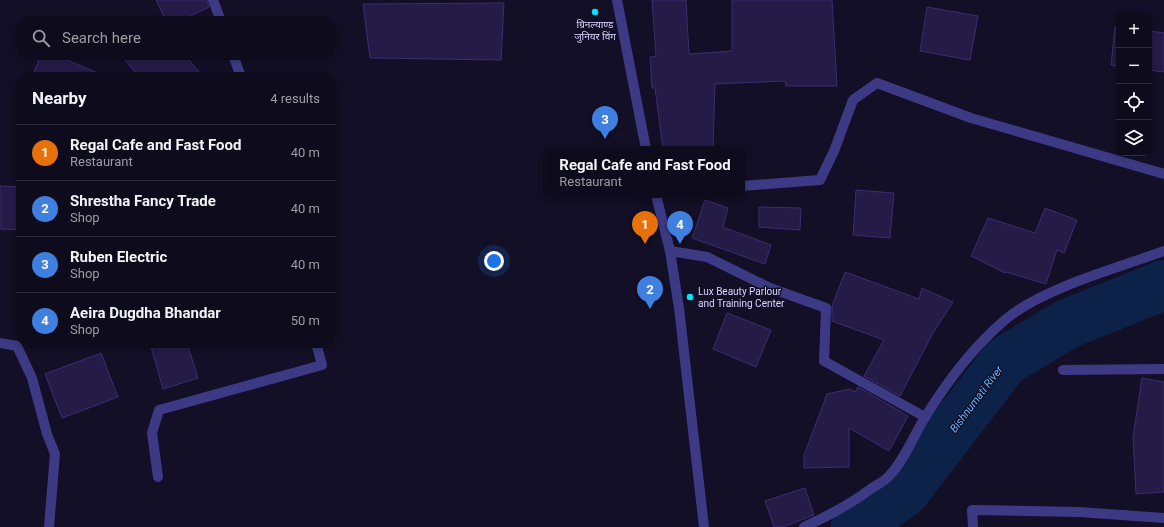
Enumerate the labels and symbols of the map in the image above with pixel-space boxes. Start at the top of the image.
marker: ग्रिनल्याण्ड जुनियर विंग [590,7,600,17]
place label: ग्रिनल्याण्ड जुनियर विंग [574,19,616,43]
pin: 3 [592,106,618,139]
pin: 1 [632,211,658,244]
pin: 4 [667,211,693,244]
your location [484,251,504,271]
pin: 2 [637,276,663,309]
place label: Lux Beauty Parlour and Training Center [698,286,785,309]
marker: Lux Beauty Parlour and Training Center [685,292,695,302]
water label: Bishnumati River [947,363,1006,435]

